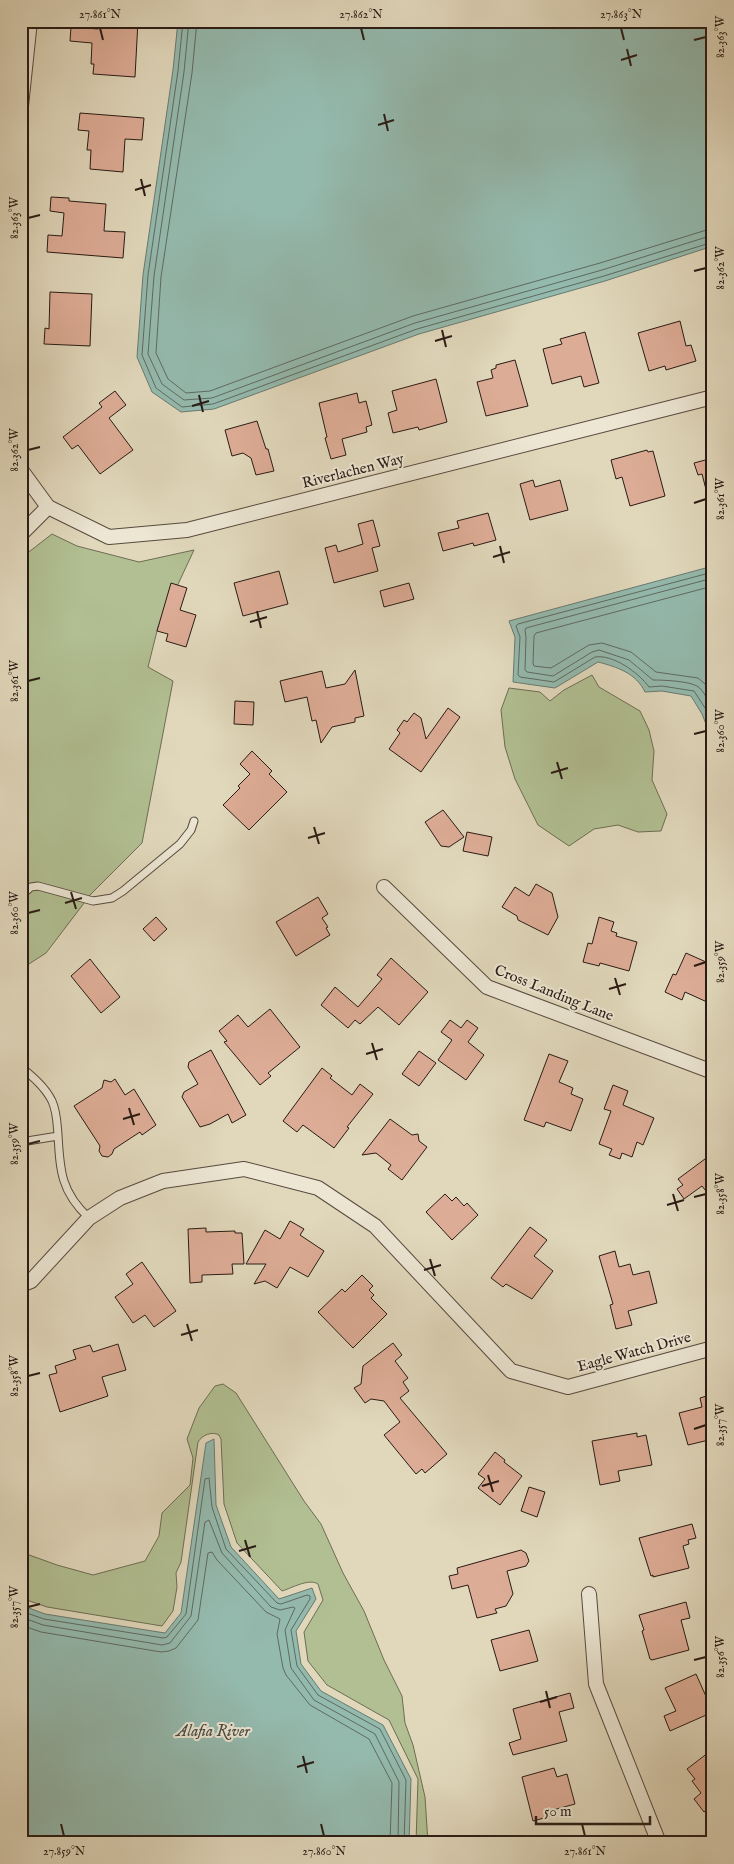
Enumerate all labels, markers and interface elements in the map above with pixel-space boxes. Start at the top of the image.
text: 27.861°N [79,7,122,22]
text: 27.862°N [339,7,383,22]
text: 27.863°N [600,7,643,22]
text: 82.363°W [713,15,728,58]
text: 82.363°W [7,196,22,239]
text: 82.362°W [713,246,728,290]
text: 82.362°W [7,428,22,472]
street label: Riverlachen Way [300,449,407,493]
text: 82.361°W [713,477,728,520]
text: 82.361°W [7,659,22,702]
text: 82.360°W [713,709,728,753]
text: 82.360°W [7,891,22,935]
text: 82.359°W [713,940,728,983]
street label: Cross Landing Lane [492,960,616,1026]
text: 82.359°W [7,1122,22,1165]
text: 82.358°W [713,1173,728,1215]
street label: Eagle Watch Drive [575,1328,693,1376]
text: 82.358°W [7,1355,22,1397]
text: 82.357°W [713,1403,728,1446]
text: 82.357°W [7,1585,22,1628]
text: 82.356°W [713,1635,728,1678]
water label: Alafia River [174,1722,251,1742]
scale bar [536,1794,650,1826]
text: 50 m [544,1802,572,1821]
text: 27.859°N [43,1844,86,1859]
text: 27.860°N [302,1844,346,1859]
text: 27.861°N [564,1844,607,1859]

